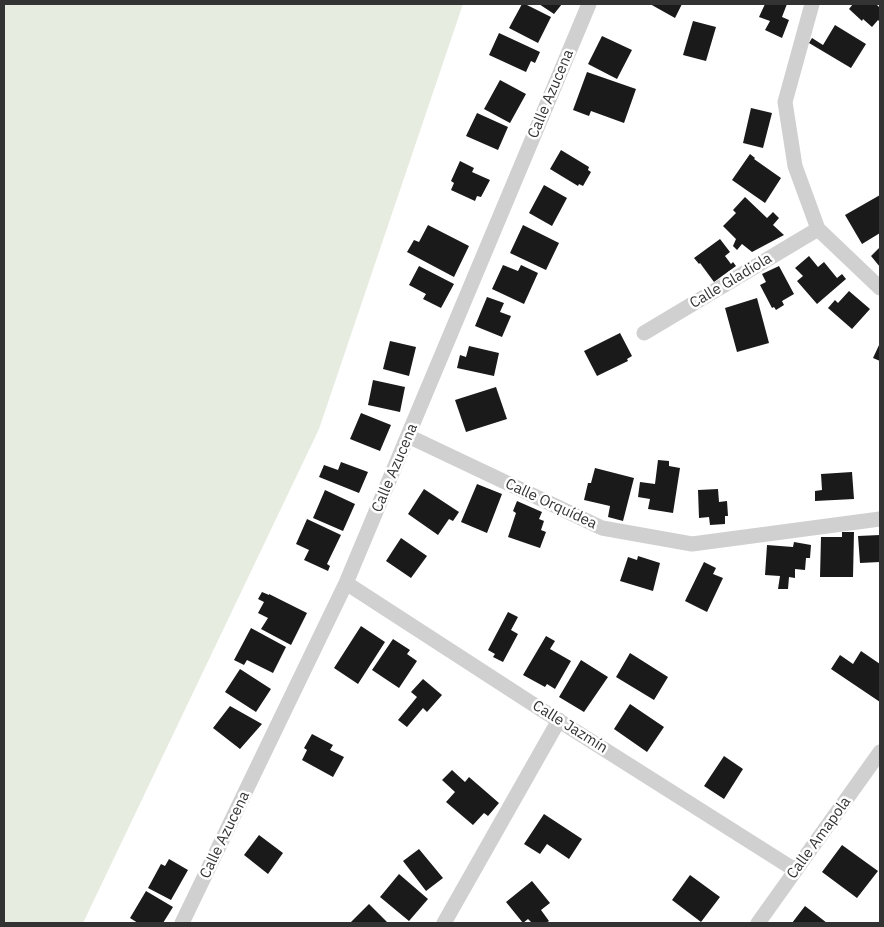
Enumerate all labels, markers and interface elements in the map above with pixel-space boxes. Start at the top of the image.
street label: Calle Azucena [524,47,578,141]
street label: Calle Gladiola [687,249,775,313]
street label: Calle Azucena [368,421,422,515]
street label: Calle Orquídea [502,475,600,533]
street label: Calle Jazmín [529,697,611,757]
street label: Calle Azucena [196,789,254,881]
street label: Calle Amapola [783,793,855,883]

